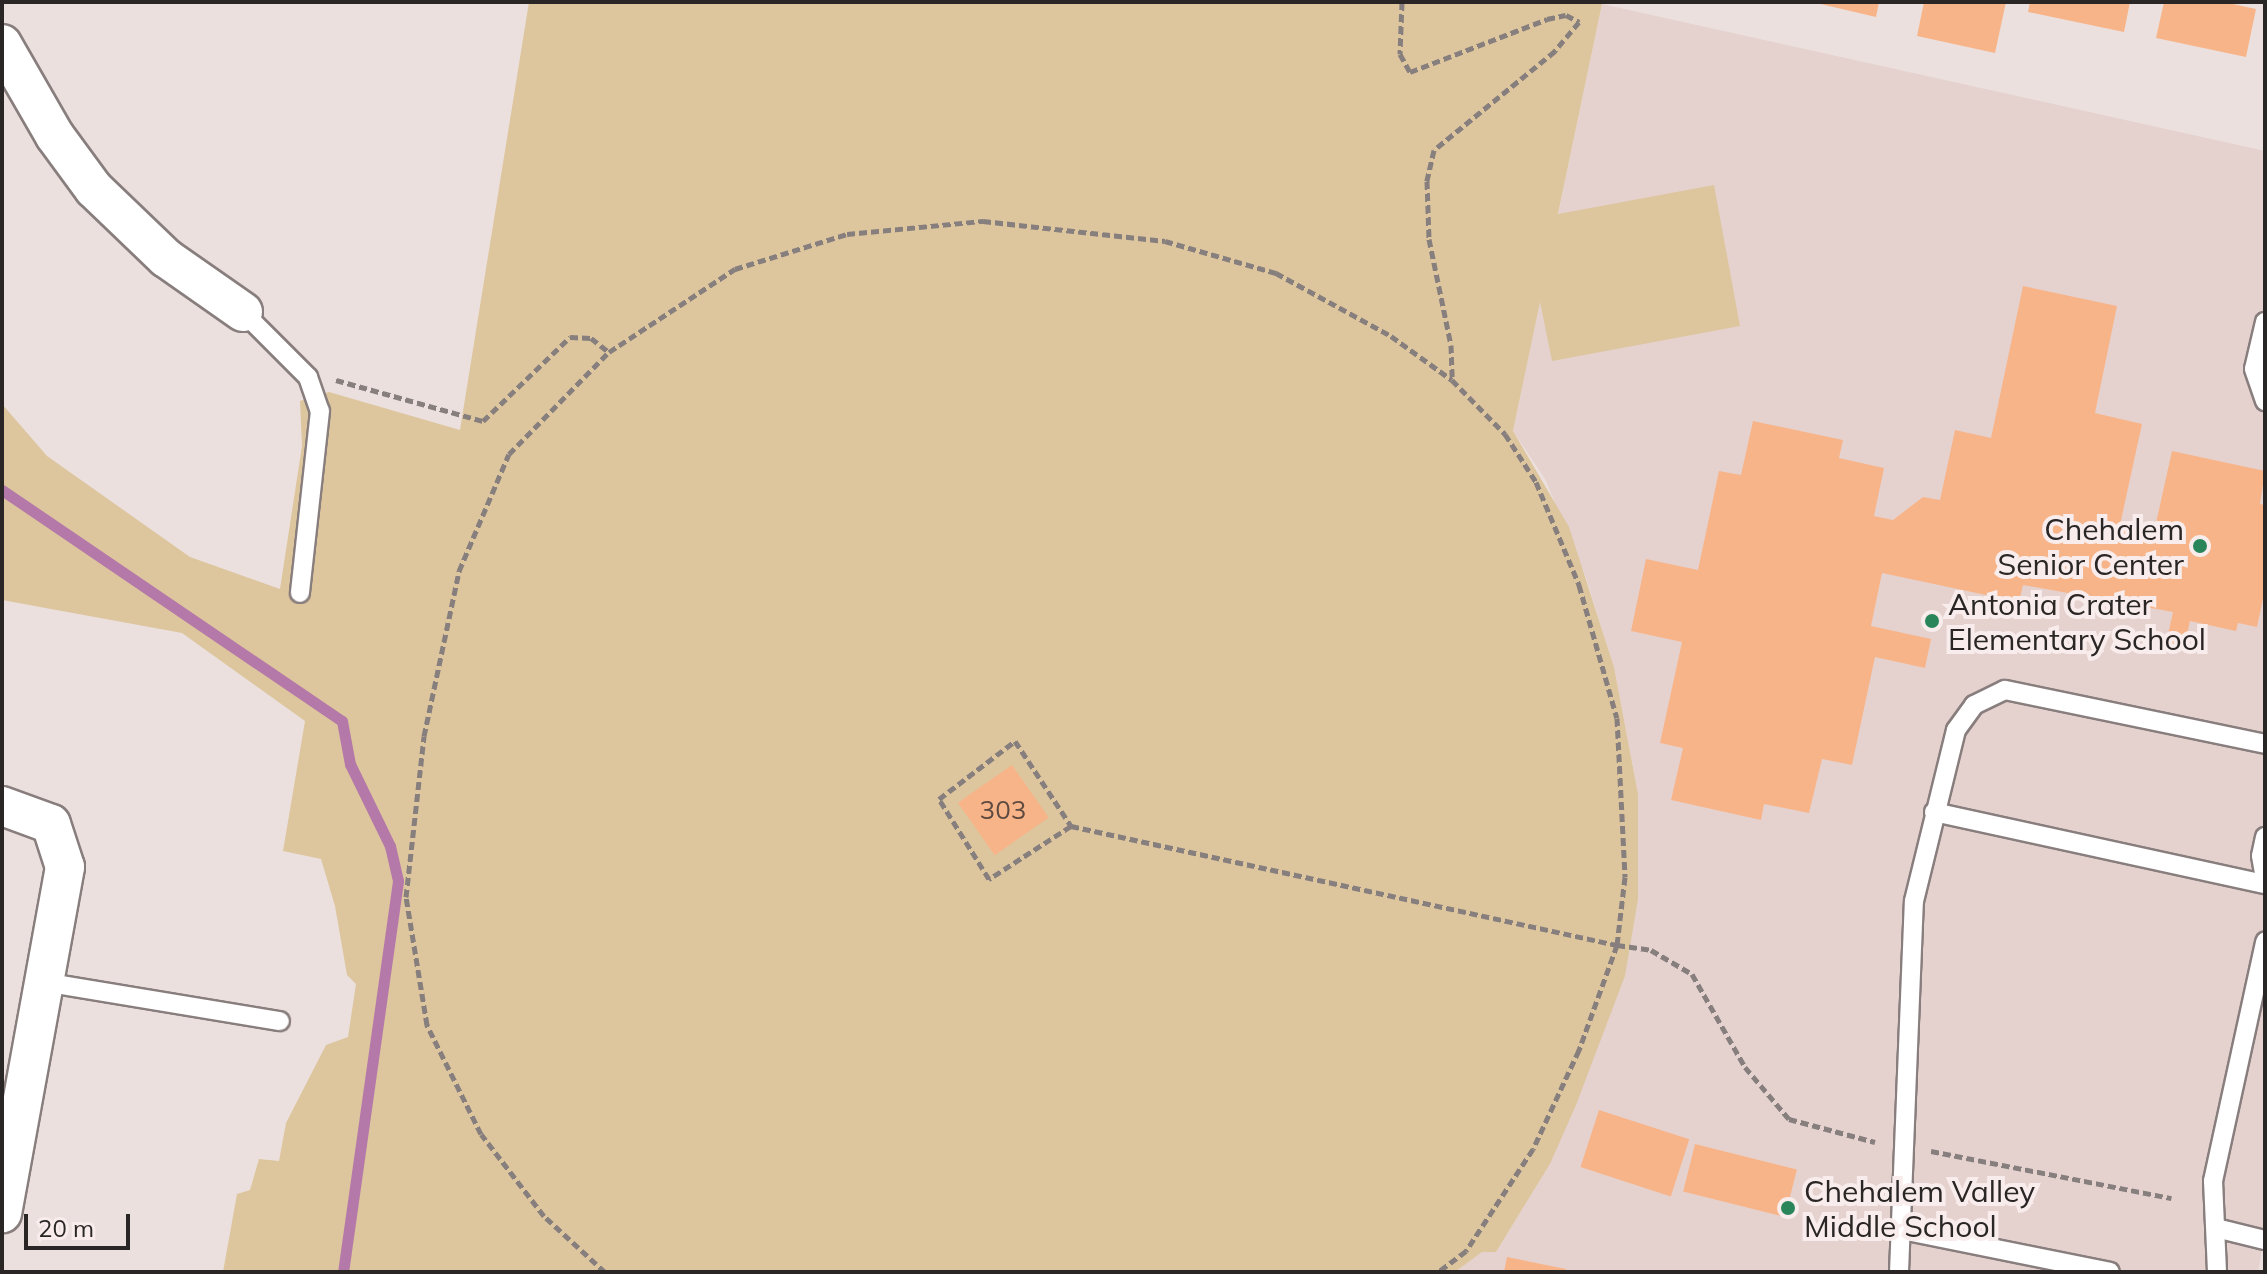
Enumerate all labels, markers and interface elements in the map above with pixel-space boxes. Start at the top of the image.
place label: Chehalem Senior Center [1997,511,2184,582]
marker: Chehalem Senior Center [2191,537,2209,555]
place label: Antonia Crater Elementary School [1948,586,2206,656]
marker: Antonia Crater Elementary School [1923,612,1941,630]
house number: 303 [980,794,1026,826]
place label: Chehalem Valley Middle School [1804,1173,2035,1244]
scale bar [28,1198,134,1248]
marker: Chehalem Valley Middle School [1779,1199,1797,1217]
text: 20 m [38,1213,94,1243]

